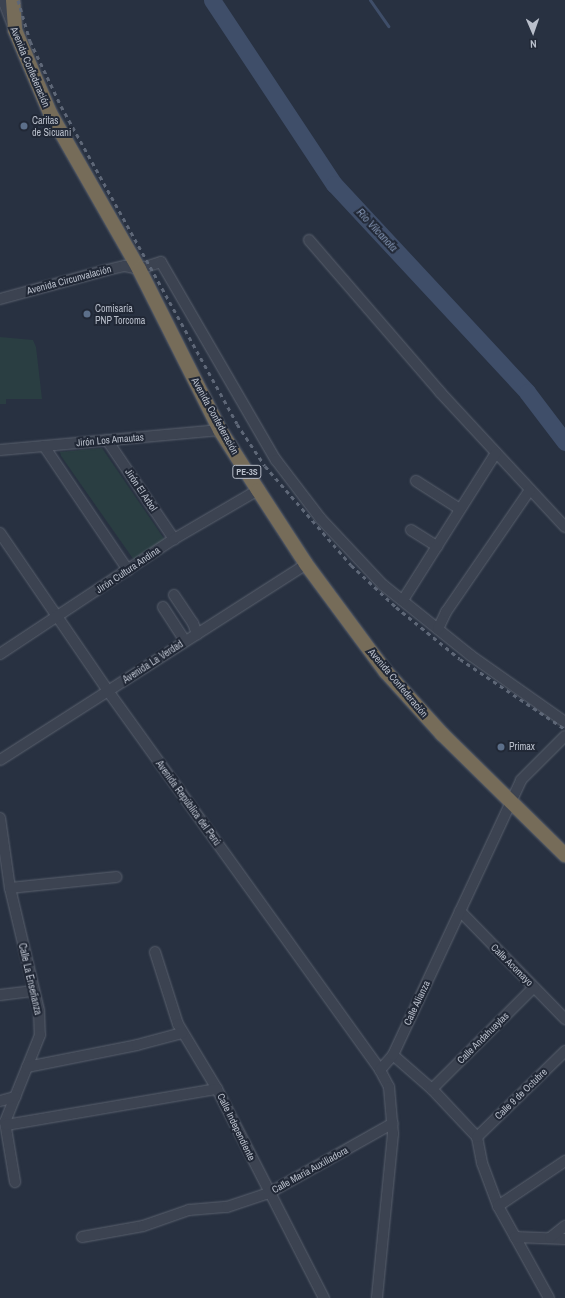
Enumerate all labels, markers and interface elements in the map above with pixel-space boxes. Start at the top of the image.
north arrow [513,12,553,52]
street label: Avenida Confederación [8,25,52,109]
text: N [530,37,537,51]
place label: Caritas de Sicuani [32,114,71,138]
marker: Caritas de Sicuani [19,121,29,131]
water label: Río Vilcanota [354,206,400,254]
street label: Avenida Circunvalación [25,263,113,297]
place label: Comisaría PNP Torcoma [95,302,146,326]
marker: Comisaría PNP Torcoma [82,309,92,319]
street label: Avenida Confederación [189,375,241,457]
street label: Jirón Los Amautas [75,431,145,449]
road number: PE-3S [232,465,262,479]
street label: Jirón El Arbol [122,466,160,514]
street label: Jirón Cultura Andina [93,544,163,596]
street label: Avenida La Verdad [121,638,185,686]
street label: Avenida Confederación [366,646,430,720]
place label: Primax [509,741,535,753]
marker: Primax [496,742,506,752]
street label: Avenida República del Perú [153,758,223,848]
street label: Calle Acomayo [488,941,536,989]
street label: Calle La Enseñanza [16,942,44,1016]
street label: Calle Alianza [401,979,433,1027]
street label: Calle Andahuaylas [455,1010,511,1066]
street label: Calle 9 de Octubre [492,1066,550,1122]
street label: Calle Independiente [215,1091,257,1163]
street label: Calle María Auxiliadora [270,1144,350,1196]

